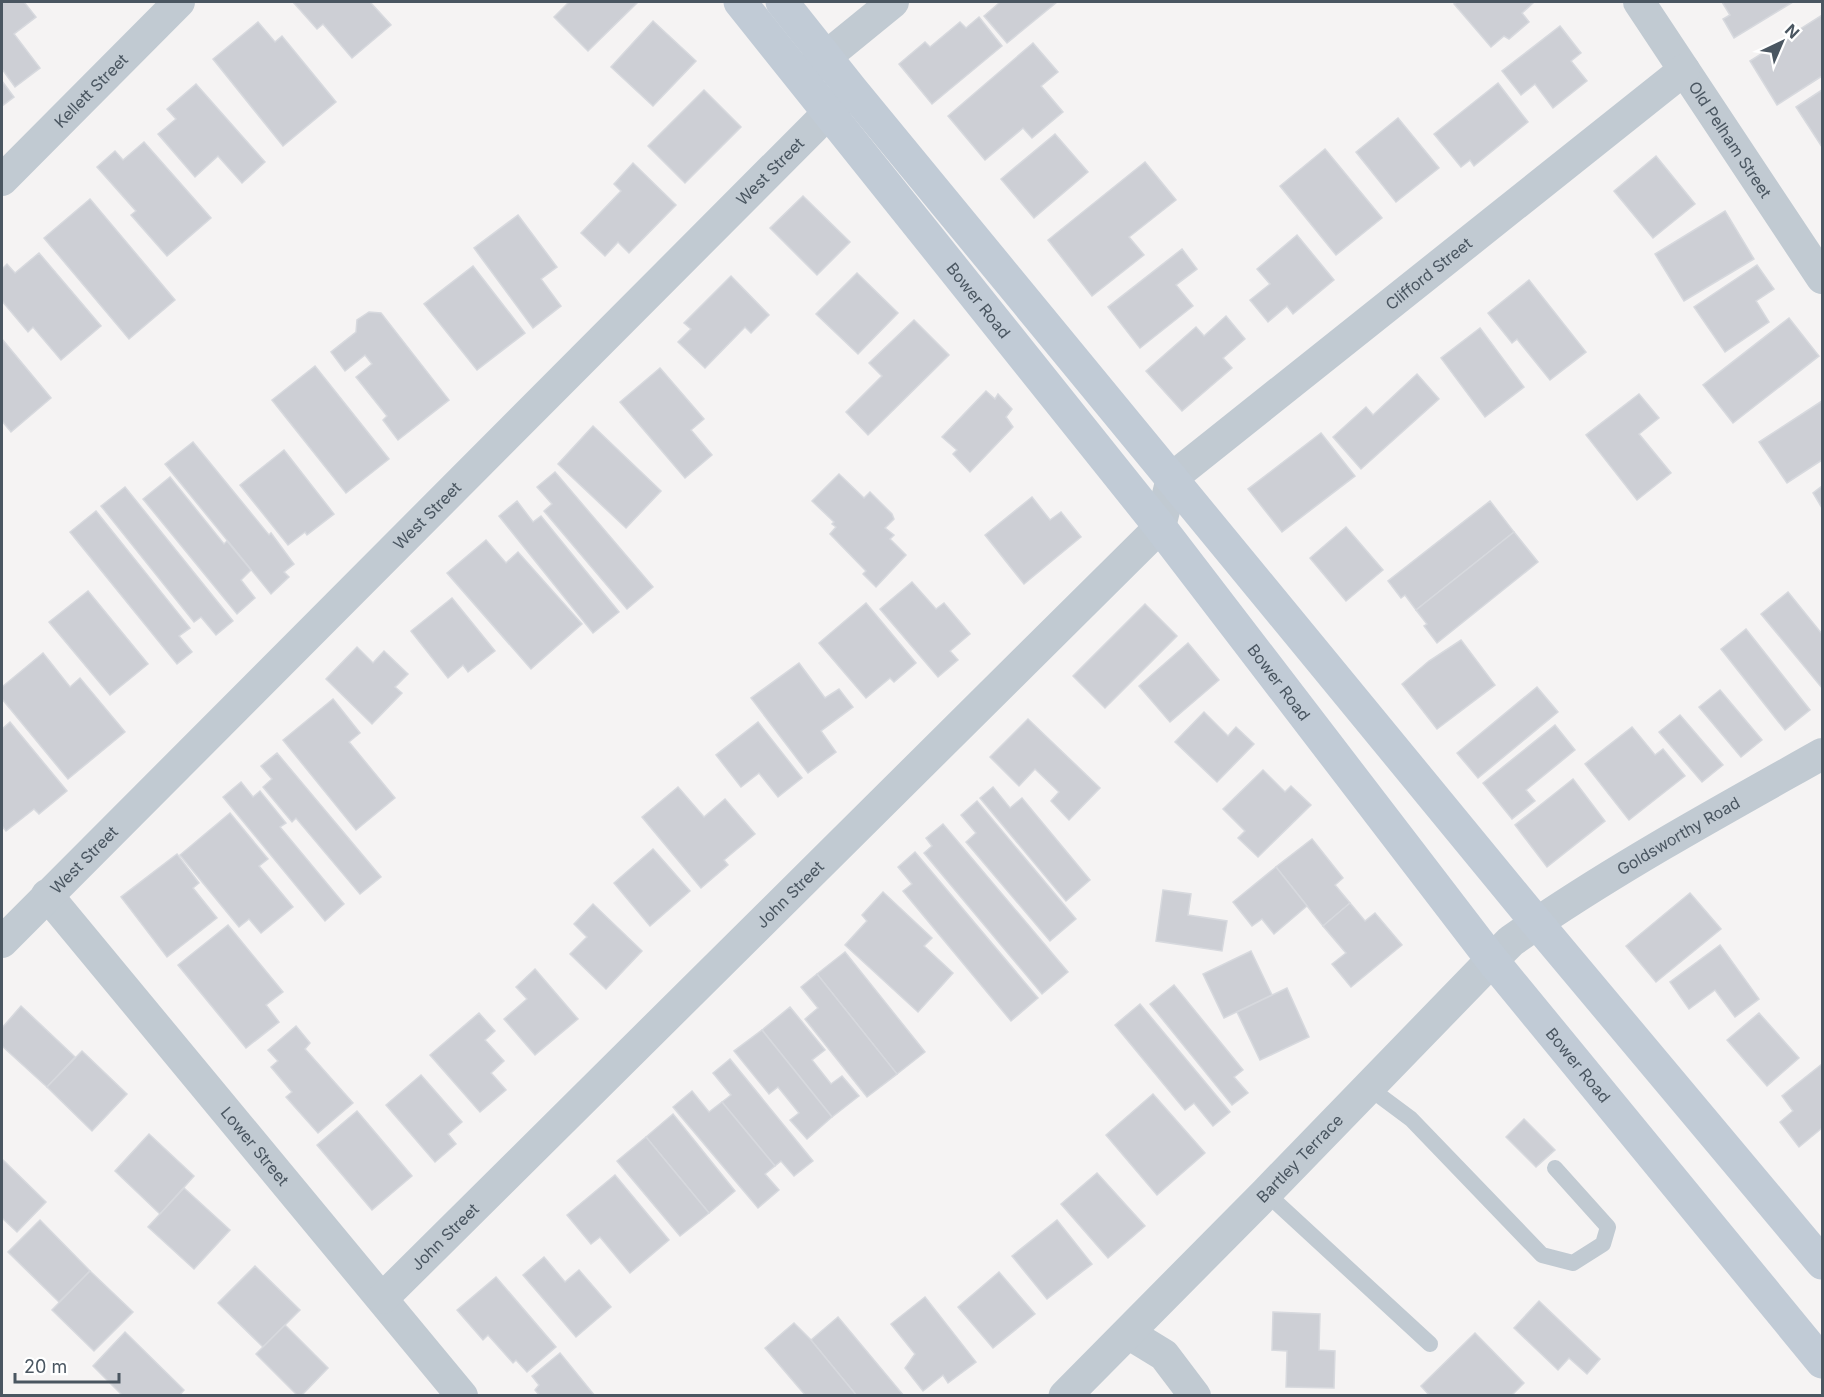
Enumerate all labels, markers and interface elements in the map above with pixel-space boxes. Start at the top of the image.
north arrow [1752,12,1812,72]
text: N [1781,20,1804,43]
street label: Kellett Street [50,49,132,132]
street label: Old Pelham Street [1684,77,1776,202]
street label: West Street [732,133,808,209]
street label: Clifford Street [1381,233,1476,314]
street label: Bower Road [942,258,1015,342]
street label: West Street [389,477,465,554]
street label: Bower Road [1243,640,1315,724]
street label: Goldsworthy Road [1613,792,1743,880]
street label: West Street [46,822,122,898]
street label: John Street [752,857,828,932]
street label: Bower Road [1542,1024,1615,1107]
street label: Lower Street [217,1103,293,1189]
street label: Bartley Terrace [1252,1110,1347,1207]
street label: John Street [407,1199,483,1275]
scale bar [15,1346,118,1384]
text: 20 m [24,1356,67,1377]

